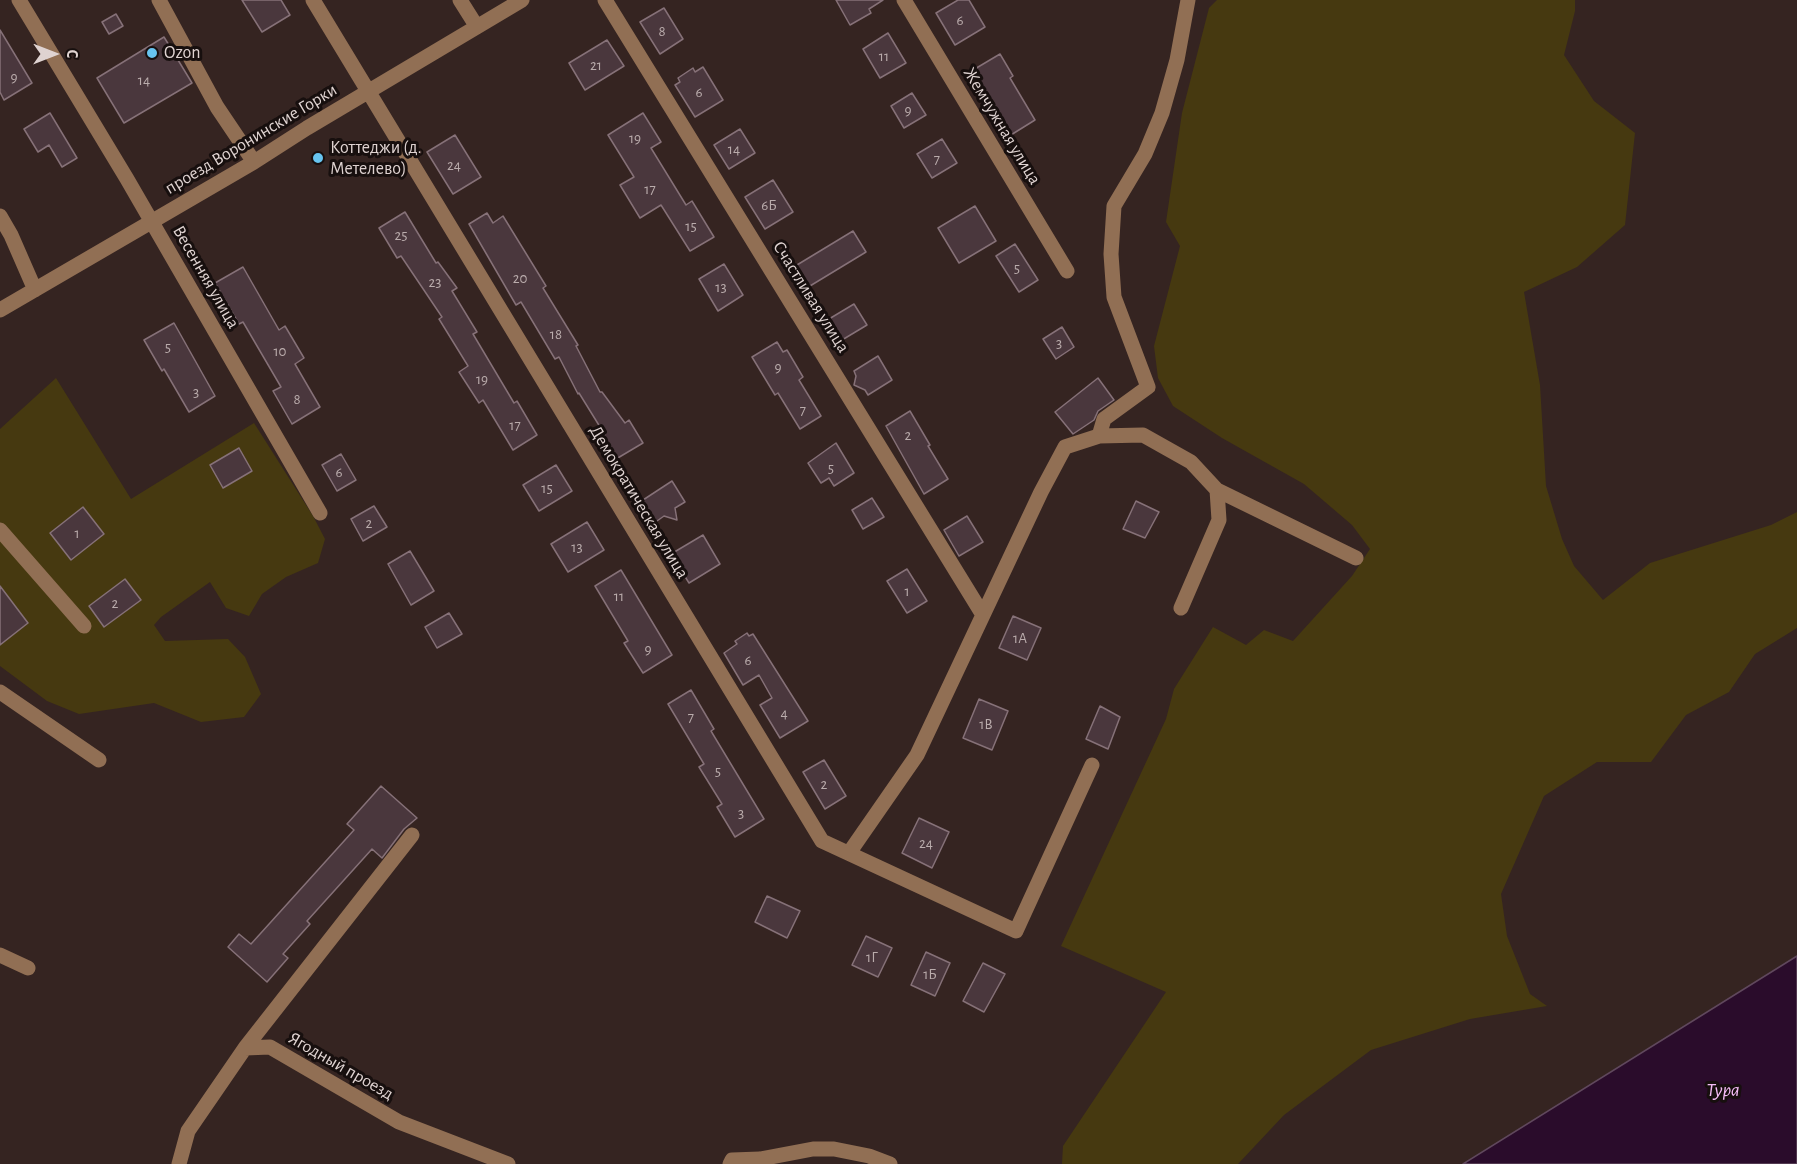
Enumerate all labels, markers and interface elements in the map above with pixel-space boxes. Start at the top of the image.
house number: 6 [956,11,964,29]
house number: 8 [658,22,666,40]
north arrow [24,24,84,84]
place label: Ozon [164,42,201,64]
marker: Ozon [145,46,159,60]
house number: 11 [879,47,889,65]
text: С [64,50,80,58]
house number: 21 [590,56,602,74]
street label: Жемчужная улица [958,63,1046,189]
house number: 9 [10,68,18,86]
house number: 14 [138,71,150,89]
street label: проезд Воронинские Горки [161,79,341,199]
house number: 6 [695,83,703,101]
house number: 9 [904,101,912,119]
house number: 19 [629,129,641,147]
place label: Коттеджи (д. Метелево) [330,137,422,180]
house number: 14 [728,140,740,158]
house number: 7 [934,150,940,168]
marker: Коттеджи (д. Метелево) [311,151,325,165]
house number: 24 [447,156,461,174]
house number: 17 [644,180,656,198]
house number: 6Б [761,196,777,214]
house number: 15 [685,217,697,235]
street label: Весенняя улица [168,222,244,332]
house number: 25 [394,226,408,244]
street label: Счастливая улица [768,237,854,357]
house number: 5 [1014,259,1020,277]
house number: 20 [513,269,527,287]
house number: 23 [428,273,442,291]
house number: 13 [715,278,727,296]
house number: 18 [550,325,562,343]
house number: 3 [1056,334,1062,352]
house number: 5 [165,338,171,356]
house number: 10 [273,342,287,360]
house number: 9 [774,358,782,376]
house number: 19 [476,370,488,388]
house number: 3 [193,383,199,401]
house number: 8 [293,390,301,408]
house number: 7 [800,401,806,419]
house number: 17 [509,416,521,434]
street label: Демократическая улица [585,422,693,582]
house number: 2 [905,426,911,444]
house number: 5 [828,459,834,477]
house number: 6 [335,463,343,481]
house number: 15 [541,479,553,497]
house number: 2 [366,514,372,532]
house number: 1 [74,524,80,542]
house number: 13 [571,538,583,556]
house number: 1 [904,582,910,600]
house number: 11 [614,587,624,605]
house number: 2 [112,594,118,612]
house number: 1А [1013,629,1027,647]
house number: 9 [644,640,652,658]
house number: 6 [744,651,752,669]
house number: 4 [780,704,788,722]
house number: 7 [688,708,694,726]
house number: 1В [979,715,993,733]
house number: 5 [715,762,721,780]
house number: 2 [821,775,827,793]
house number: 3 [738,804,744,822]
house number: 24 [919,834,933,852]
house number: 1Г [866,948,878,966]
house number: 1Б [923,965,937,983]
street label: Ягодный проезд [284,1027,398,1105]
water label: Тура [1706,1078,1740,1102]

